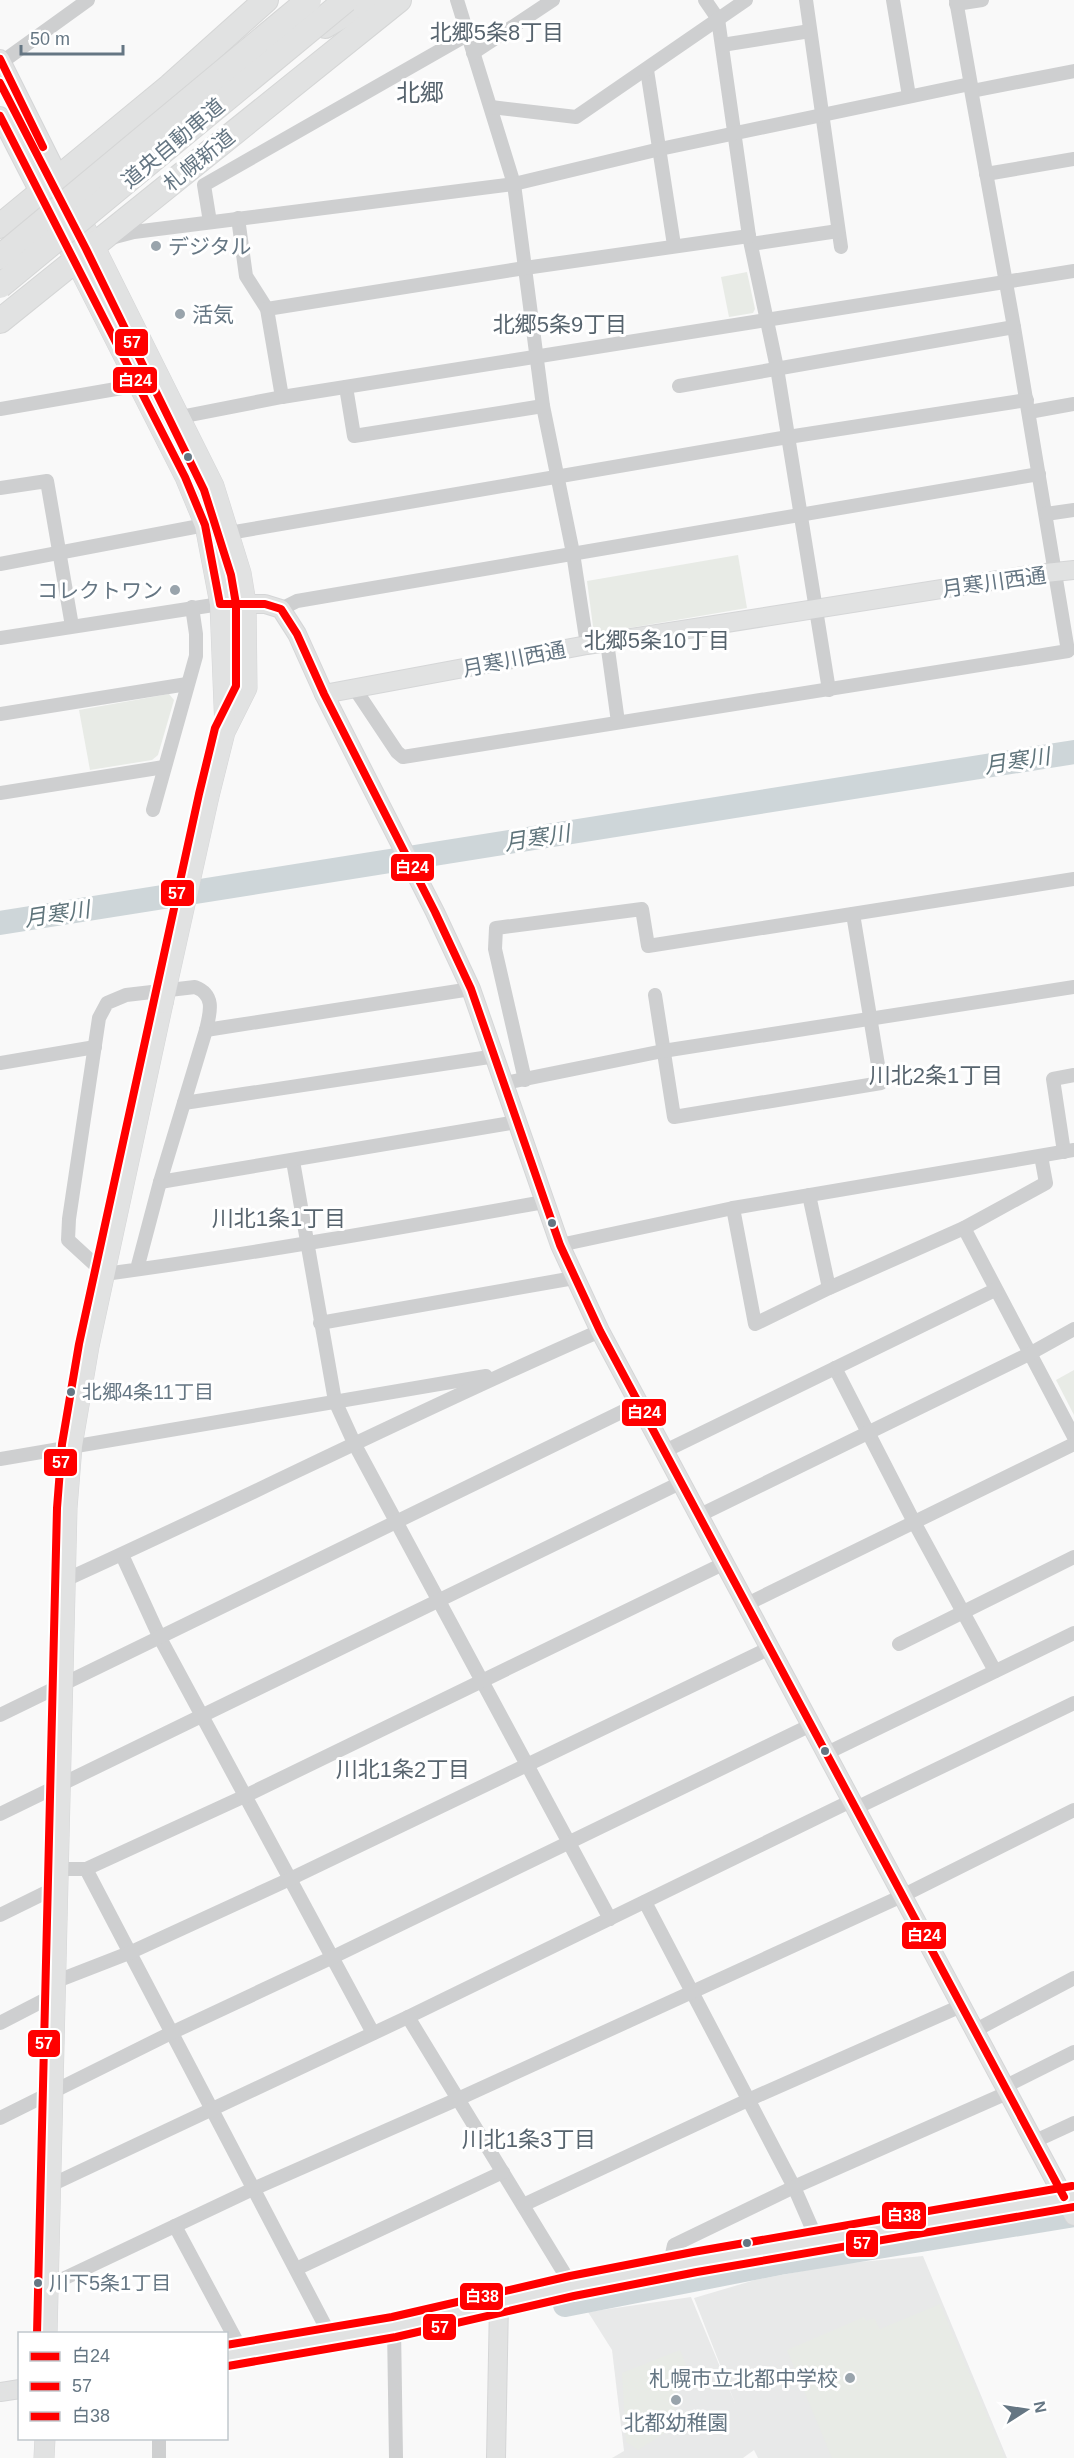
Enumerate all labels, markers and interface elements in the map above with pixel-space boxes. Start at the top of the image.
scale bar [21,18,123,56]
district label: 北郷5条8丁目 [430,20,564,45]
text: 50 m [30,29,70,49]
district label: 北郷 [396,79,444,106]
street label: 道央自動車道 [117,94,229,192]
street label: 札幌新道 [159,125,239,195]
place label: デジタル [168,235,252,258]
marker: デジタル [149,239,163,253]
place label: 活気 [192,303,234,326]
marker: 活気 [173,307,187,321]
district label: 北郷5条9丁目 [493,312,627,337]
line badge: 57 [114,328,149,357]
text: 57 [123,334,141,351]
line badge: 白24 [112,366,158,394]
text: 白24 [118,372,152,389]
unlabelled marker [182,451,194,463]
street label: 月寒川西通 [940,563,1048,601]
place label: コレクトワン [37,579,163,602]
marker: コレクトワン [168,583,182,597]
district label: 北郷5条10丁目 [584,628,730,653]
street label: 月寒川西通 [460,638,568,680]
water label: 月寒川 [982,743,1054,779]
water label: 月寒川 [502,820,574,856]
line badge: 白24 [390,853,435,882]
text: 白24 [395,859,429,876]
line badge: 57 [160,879,195,907]
text: 57 [168,885,186,902]
water label: 月寒川 [22,896,94,932]
district label: 川北2条1丁目 [869,1063,1003,1088]
district label: 川北1条1丁目 [212,1206,346,1231]
unlabelled marker [546,1217,558,1229]
place label: 北郷4条11丁目 [82,1381,214,1403]
marker: 北郷4条11丁目 [65,1386,77,1398]
line badge: 白24 [621,1398,667,1427]
text: 白24 [627,1404,661,1421]
line badge: 57 [43,1448,78,1477]
text: 57 [52,1454,70,1471]
unlabelled marker [819,1745,831,1757]
district label: 川北1条2丁目 [336,1757,470,1782]
line badge: 白24 [901,1921,947,1950]
text: 白24 [907,1927,941,1944]
line badge: 57 [27,2029,61,2058]
text: 57 [35,2035,53,2052]
district label: 川北1条3丁目 [462,2127,596,2152]
line badge: 白38 [881,2201,927,2230]
text: 白38 [887,2207,921,2224]
line badge: 57 [845,2229,879,2258]
text: 57 [853,2235,871,2252]
unlabelled marker [741,2237,753,2249]
place label: 川下5条1丁目 [49,2272,171,2294]
marker: 川下5条1丁目 [32,2277,44,2289]
line badge: 白38 [459,2282,504,2311]
text: 白38 [465,2288,499,2305]
line badge: 57 [422,2313,457,2341]
text: 57 [431,2319,449,2336]
legend [18,2332,228,2440]
text: 白24 [72,2346,110,2366]
place label: 札幌市立北都中学校 [649,2367,838,2390]
marker: 札幌市立北都中学校 [843,2371,857,2385]
text: 57 [72,2376,92,2396]
north arrow [996,2380,1056,2440]
marker: 北都幼稚園 [669,2393,683,2407]
text: N [1031,2400,1050,2414]
text: 白38 [72,2406,110,2426]
place label: 北都幼稚園 [624,2411,729,2434]

